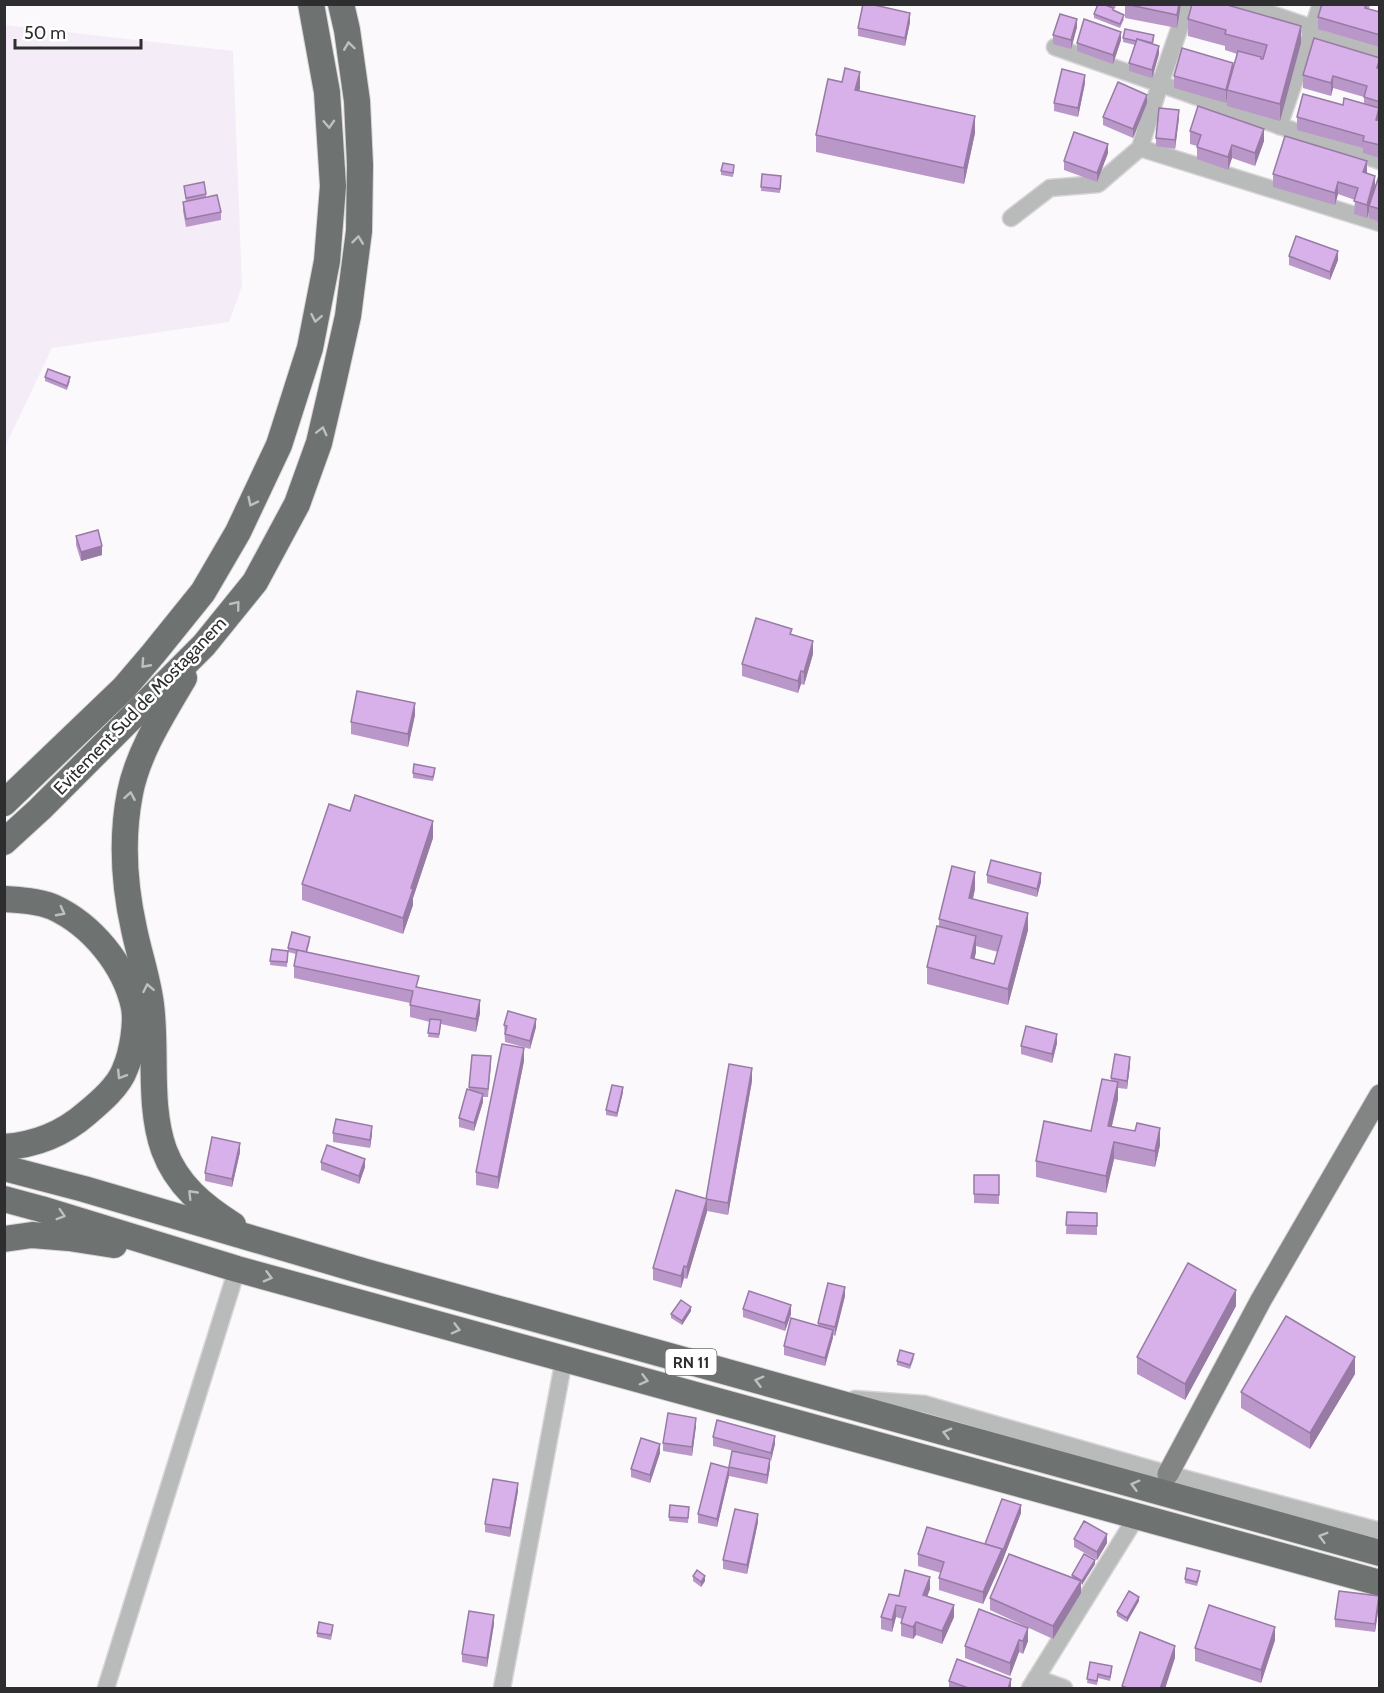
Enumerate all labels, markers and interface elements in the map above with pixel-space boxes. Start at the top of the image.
scale bar [15,12,141,50]
text: 50 m [24,22,66,44]
one-way arrow [344,41,356,50]
one-way arrow [323,120,336,129]
one-way arrow [351,235,364,245]
one-way arrow [310,313,323,323]
one-way arrow [314,427,327,437]
one-way arrow [248,495,260,506]
one-way arrow [229,601,240,612]
street label: Evitement Sud de Mostaganem [49,612,231,800]
one-way arrow [141,657,152,667]
one-way arrow [123,791,136,801]
one-way arrow [55,905,65,916]
one-way arrow [142,983,155,993]
one-way arrow [116,1069,128,1079]
one-way arrow [188,1190,199,1200]
one-way arrow [55,1208,66,1220]
one-way arrow [262,1270,273,1282]
one-way arrow [450,1322,461,1334]
road number: RN 11 [666,1349,716,1375]
one-way arrow [639,1373,649,1386]
one-way arrow [754,1376,765,1388]
one-way arrow [942,1428,953,1440]
one-way arrow [1130,1480,1141,1492]
one-way arrow [1318,1532,1329,1544]

